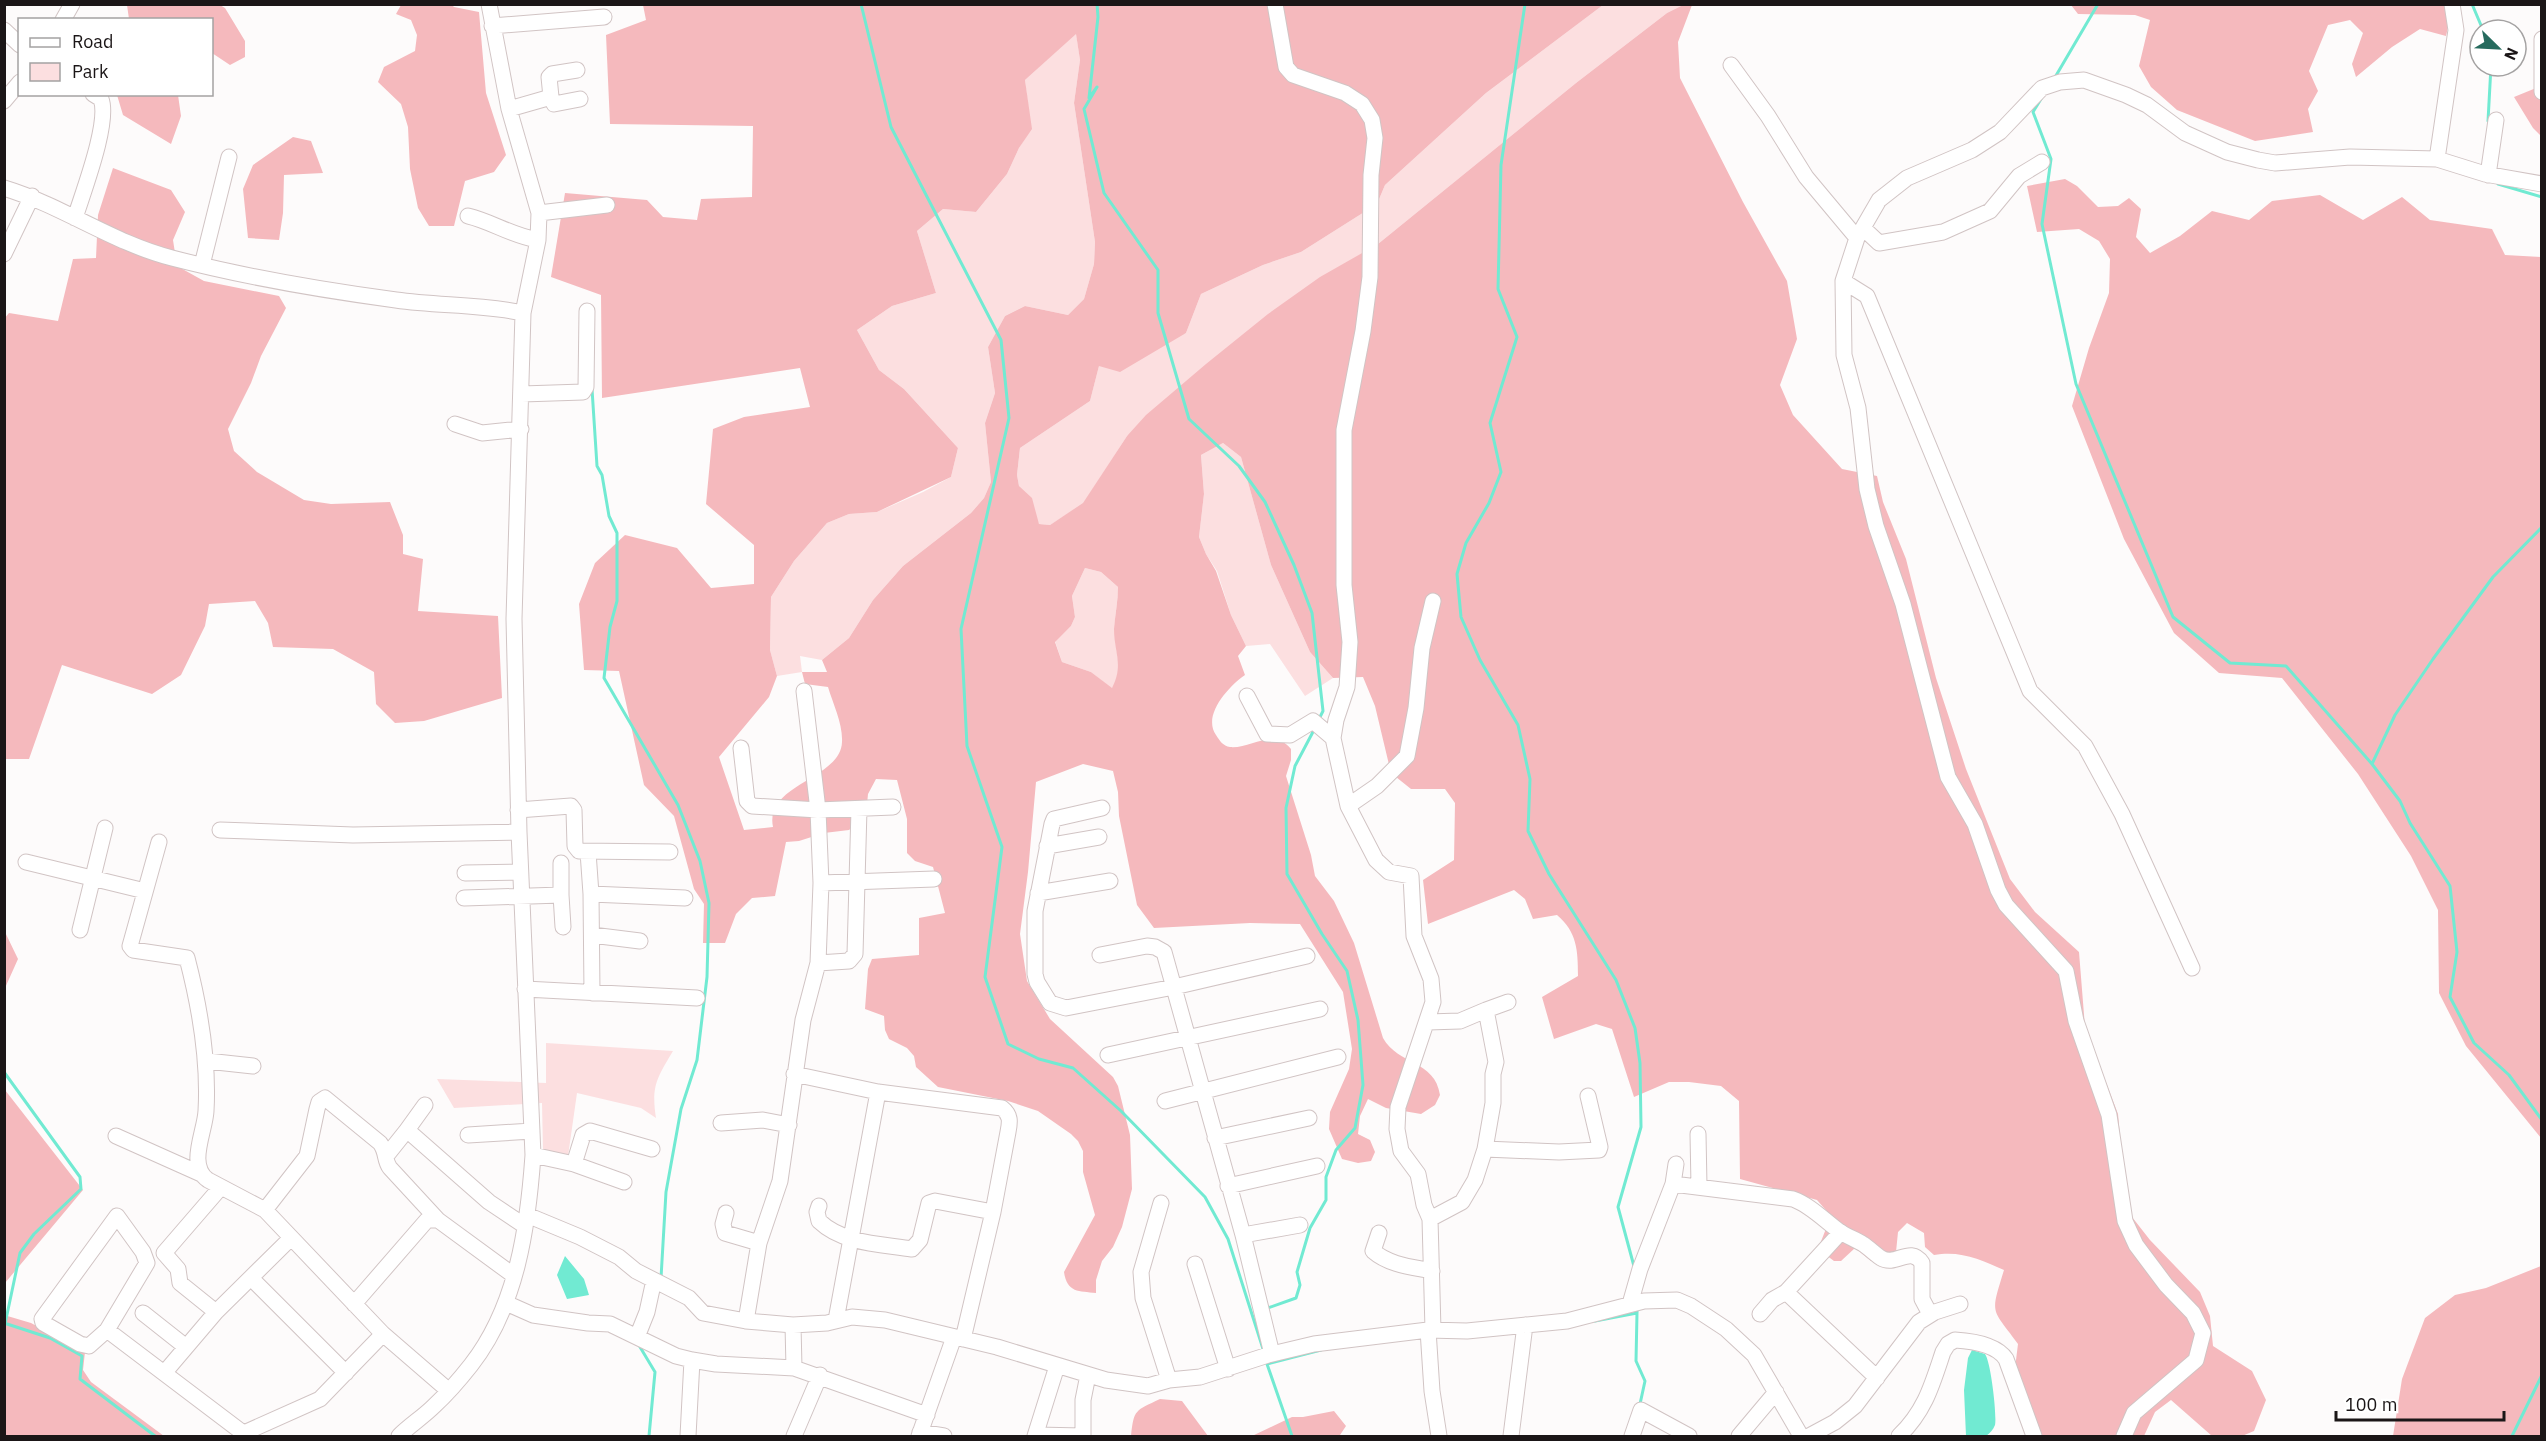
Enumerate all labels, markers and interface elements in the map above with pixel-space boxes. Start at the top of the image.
legend [18,18,213,96]
north arrow [2468,18,2528,78]
text: Road [72,30,113,53]
text: N [2500,45,2523,63]
text: Park [72,60,109,83]
scale bar [2336,1384,2504,1422]
text: 100 m [2345,1393,2397,1416]

